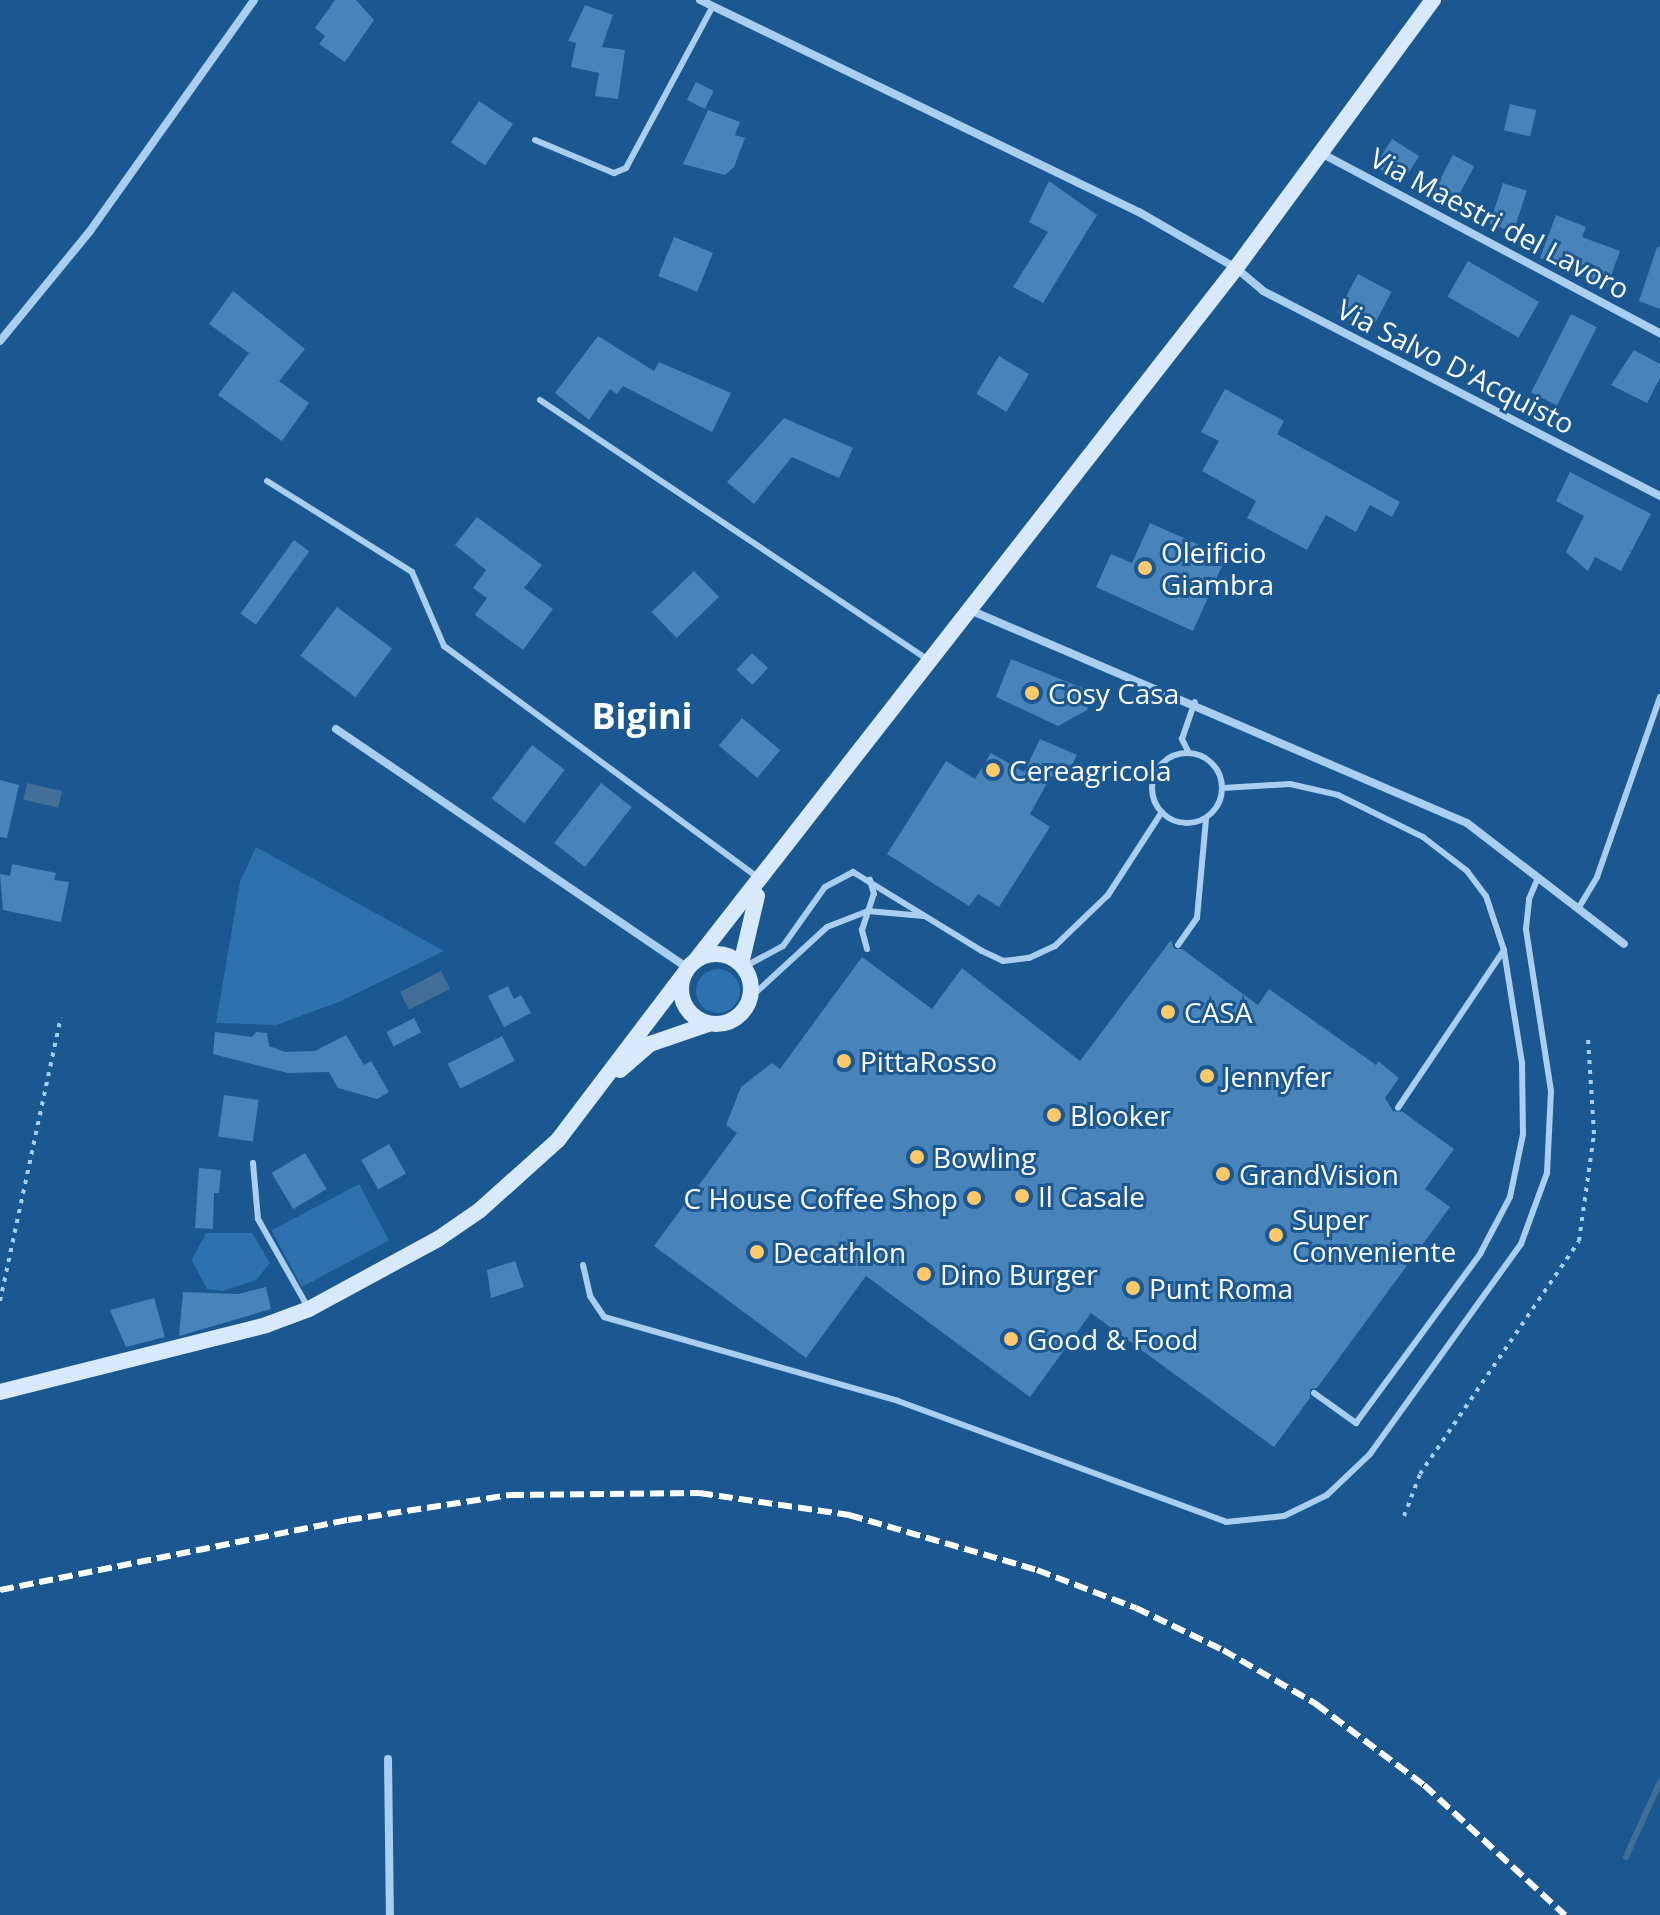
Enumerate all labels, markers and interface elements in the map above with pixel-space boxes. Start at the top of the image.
street label: Via Maestri del Lavoro [1365,140,1635,306]
street label: Via Salvo D'Acquisto [1332,292,1580,440]
place label: Oleificio Giambra [1161,535,1274,601]
marker: Oleificio Giambra [1136,559,1154,577]
place label: Cosy Casa [1048,676,1179,710]
marker: Cosy Casa [1023,684,1041,702]
district label: Bigini [591,694,693,738]
place label: Cereagricola [1009,753,1172,787]
marker: Cereagricola [984,761,1002,779]
place label: CASA [1184,995,1252,1029]
marker: CASA [1159,1003,1177,1021]
place label: PittaRosso [860,1044,997,1078]
marker: PittaRosso [835,1052,853,1070]
place label: Jennyfer [1223,1059,1331,1093]
marker: Jennyfer [1198,1067,1216,1085]
place label: Blooker [1070,1098,1171,1132]
marker: Blooker [1045,1106,1063,1124]
place label: Bowling [933,1140,1036,1174]
marker: Bowling [908,1148,926,1166]
place label: GrandVision [1239,1157,1399,1191]
marker: GrandVision [1214,1165,1232,1183]
place label: Il Casale [1038,1179,1145,1213]
place label: C House Coffee Shop [684,1181,958,1215]
marker: Il Casale [1013,1187,1031,1205]
marker: C House Coffee Shop [965,1189,983,1207]
place label: Super Conveniente [1292,1202,1456,1268]
marker: Super Conveniente [1267,1226,1285,1244]
place label: Decathlon [773,1235,906,1269]
marker: Decathlon [748,1243,766,1261]
place label: Dino Burger [940,1257,1098,1291]
marker: Dino Burger [915,1265,933,1283]
place label: Punt Roma [1149,1271,1293,1305]
marker: Punt Roma [1124,1279,1142,1297]
place label: Good & Food [1027,1322,1198,1356]
marker: Good & Food [1002,1330,1020,1348]

